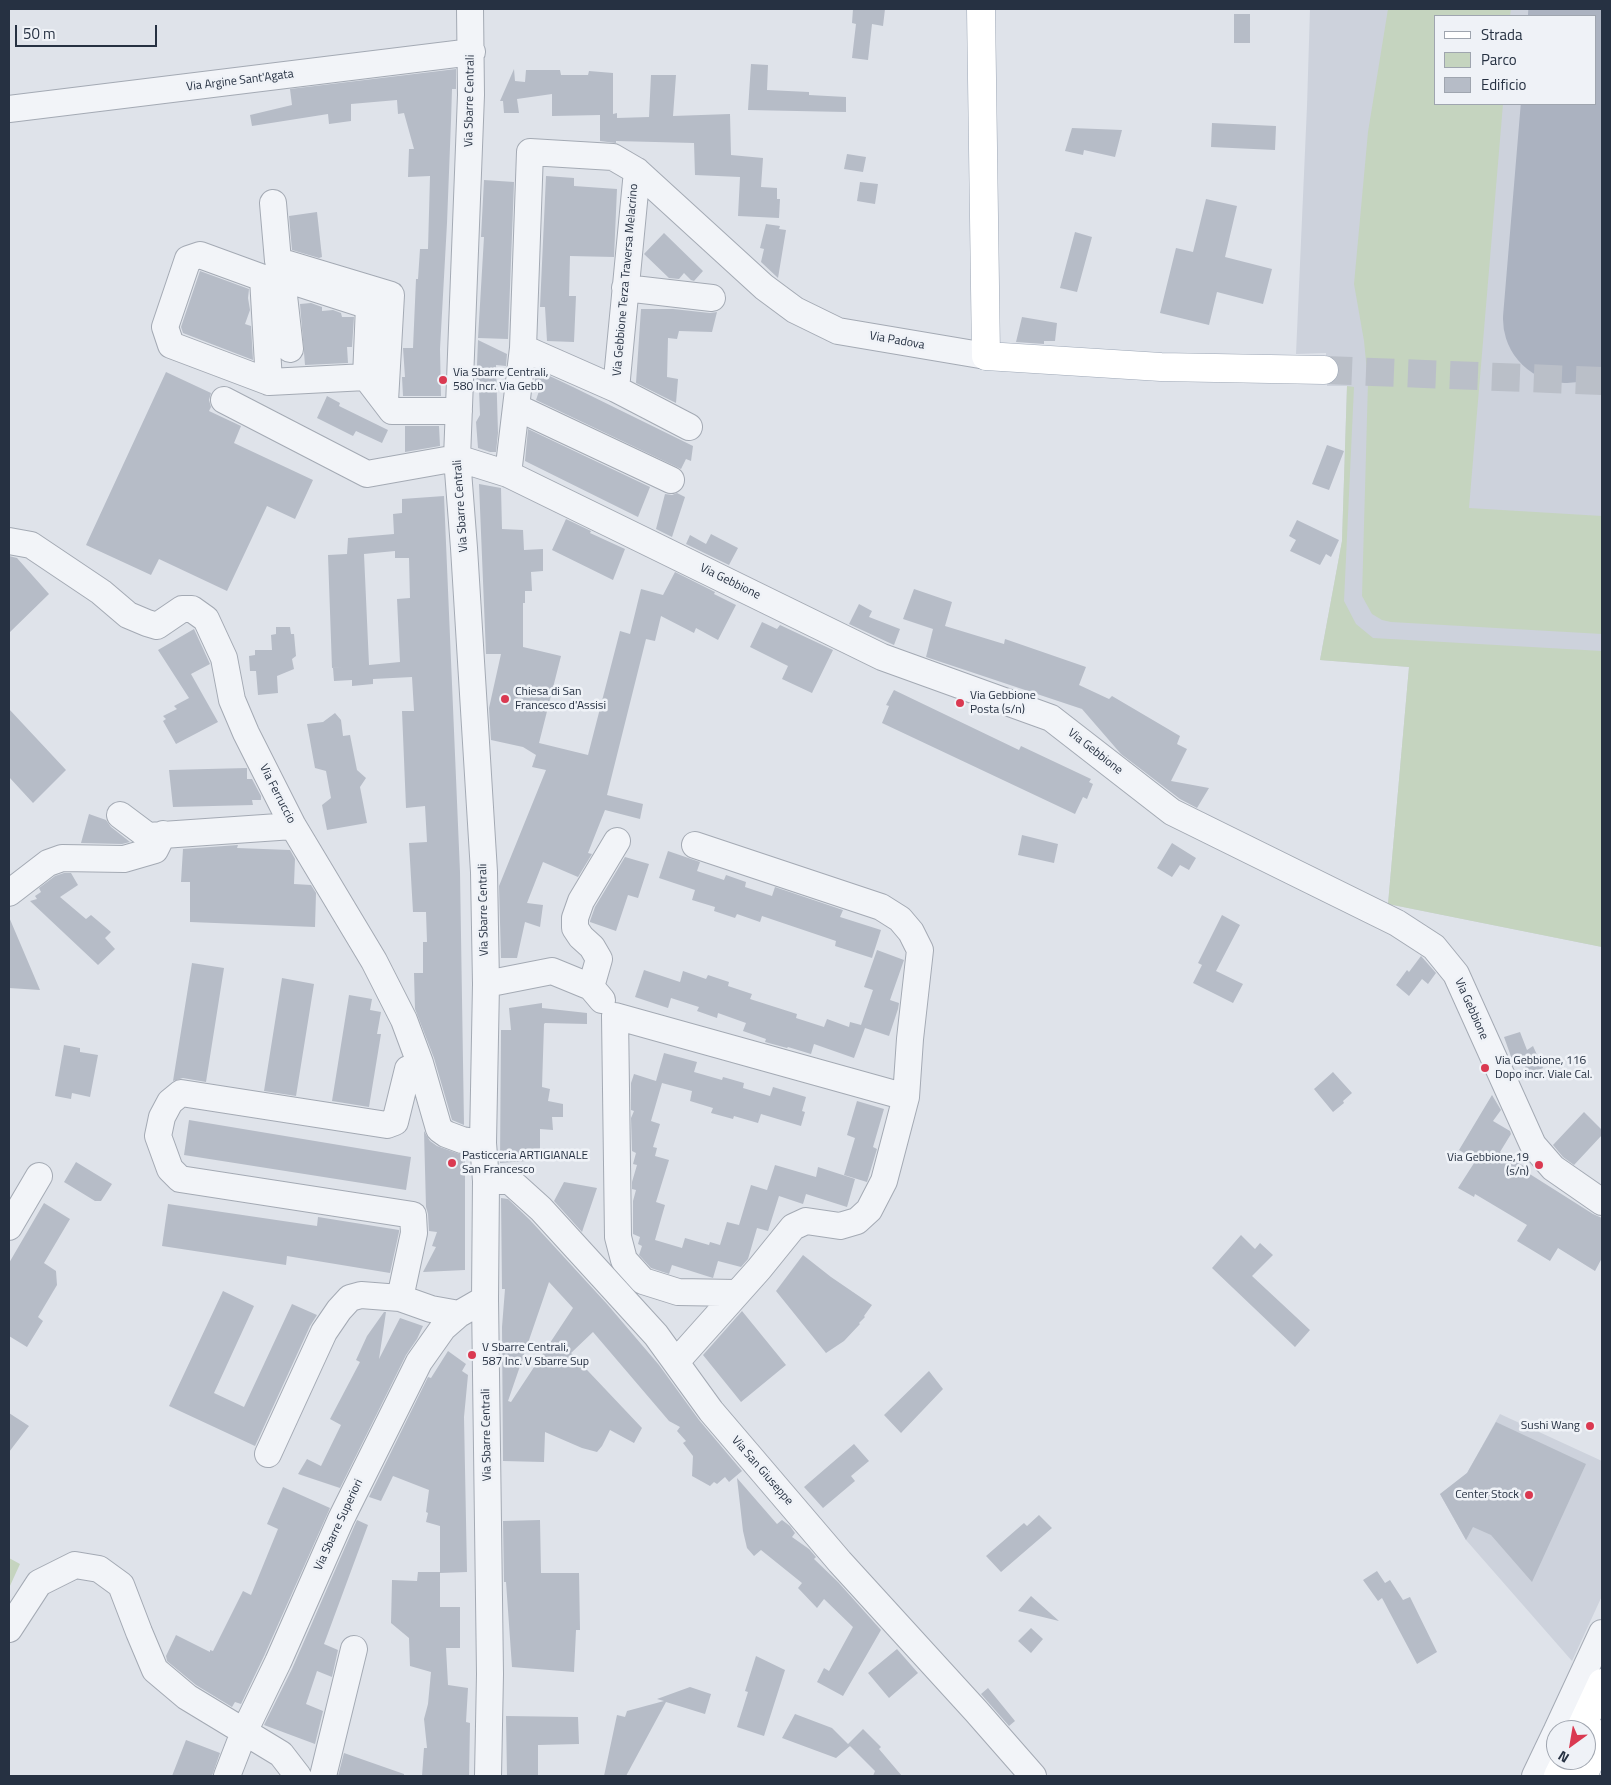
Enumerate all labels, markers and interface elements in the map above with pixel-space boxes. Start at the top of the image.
scale bar [18,15,160,47]
legend [1434,15,1596,105]
text: 50 m [23,22,56,45]
text: Strada [1481,23,1522,46]
text: Parco [1481,48,1517,71]
street label: Via Sbarre Centrali [462,55,478,147]
street label: Via Argine Sant'Agata [186,67,294,95]
text: Edificio [1481,73,1526,96]
street label: Via Gebbione Terza Traversa Melacrino [610,183,642,377]
street label: Via Padova [868,329,926,353]
place label: Via Sbarre Centrali, 580 Incr. Via Gebb [453,366,548,394]
marker: Via Sbarre Centrali, 580 Incr. Via Gebb [437,374,449,386]
street label: Via Sbarre Centrali [451,459,471,553]
street label: Via Gebbione [697,561,763,603]
place label: Chiesa di San Francesco d'Assisi [515,685,606,713]
place label: Via Gebbione Posta (s/n) [970,689,1036,717]
marker: Chiesa di San Francesco d'Assisi [499,693,511,705]
marker: Via Gebbione Posta (s/n) [954,697,966,709]
street label: Via Gebbione [1065,726,1125,778]
street label: Via Ferruccio [256,762,298,826]
street label: Via Sbarre Centrali [476,864,492,956]
street label: Via Gebbione [1451,976,1491,1042]
place label: Via Gebbione, 116 Dopo incr. Viale Cal. [1495,1054,1592,1082]
marker: Via Gebbione, 116 Dopo incr. Viale Cal. [1479,1062,1491,1074]
place label: Pasticceria ARTIGIANALE San Francesco [462,1149,588,1177]
place label: Via Gebbione,19 (s/n) [1447,1151,1529,1179]
marker: Pasticceria ARTIGIANALE San Francesco [446,1157,458,1169]
marker: Via Gebbione,19 (s/n) [1533,1159,1545,1171]
place label: V Sbarre Centrali, 587 Inc. V Sbarre Sup [482,1341,589,1369]
marker: V Sbarre Centrali, 587 Inc. V Sbarre Sup [466,1349,478,1361]
street label: Via Sbarre Centrali [479,1389,495,1481]
place label: Sushi Wang [1521,1419,1580,1433]
marker: Sushi Wang [1584,1420,1596,1432]
street label: Via San Giuseppe [728,1434,796,1508]
street label: Via Sbarre Superiori [312,1477,366,1573]
place label: Center Stock [1455,1488,1519,1502]
marker: Center Stock [1523,1489,1535,1501]
north arrow [1546,1720,1596,1770]
text: N [1554,1746,1573,1769]

